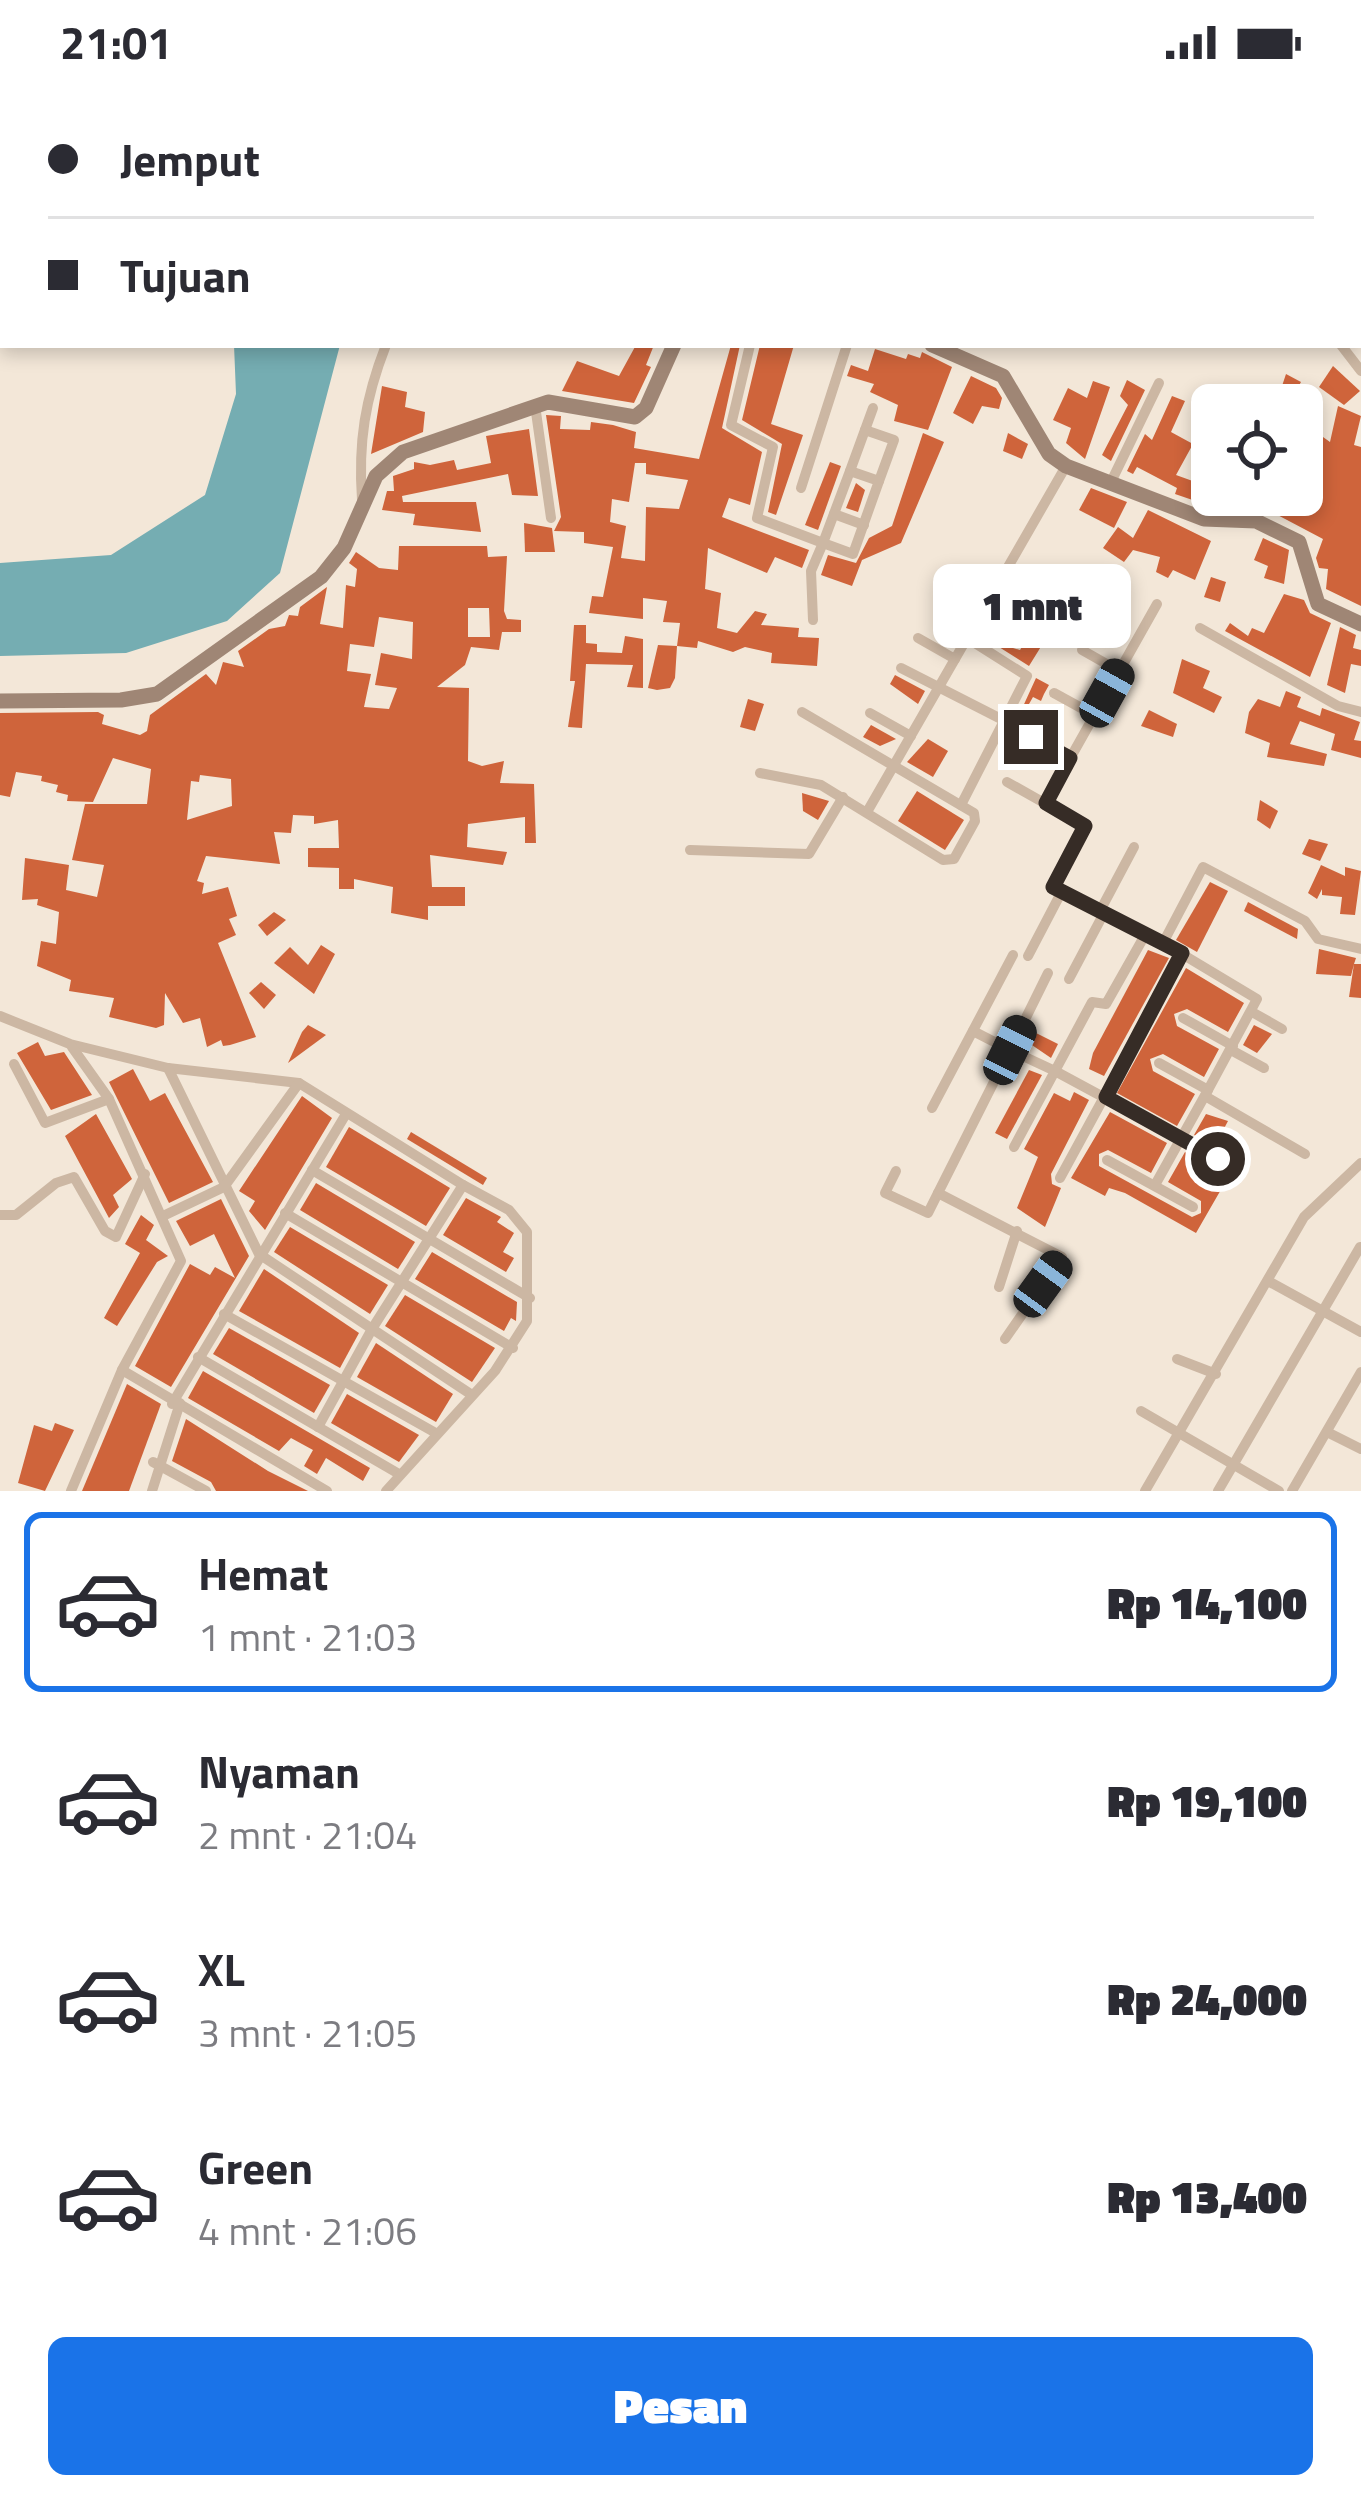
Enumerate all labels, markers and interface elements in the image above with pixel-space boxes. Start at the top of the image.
text: 21:01 [60,8,172,76]
text: Jemput [120,125,260,193]
text: Tujuan [120,241,251,309]
map controls [1191,384,1323,516]
button: locate [1191,384,1323,516]
callout: 1 mnt [932,563,1130,647]
text: 1 mnt [982,576,1082,635]
car [1074,653,1140,733]
route end [1004,710,1058,764]
car [978,1010,1042,1090]
route start [1191,1132,1245,1186]
car [1007,1244,1079,1324]
text: Hemat [198,1539,328,1607]
icon: car [54,1548,162,1656]
text: Rp 14,100 [1107,1568,1307,1636]
text: 1 mnt · 21:03 [198,1607,417,1666]
text: Nyaman [198,1737,360,1805]
icon: car [54,1746,162,1854]
text: Rp 19,100 [1107,1766,1307,1834]
text: 2 mnt · 21:04 [198,1805,417,1864]
text: XL [198,1935,245,2003]
icon: car [54,1944,162,2052]
text: Rp 24,000 [1107,1964,1307,2032]
text: 3 mnt · 21:05 [198,2003,417,2062]
text: Green [198,2133,313,2201]
icon: car [54,2142,162,2250]
text: Rp 13,400 [1107,2162,1307,2230]
text: 4 mnt · 21:06 [198,2201,417,2260]
button: Pesan [48,2337,1313,2475]

